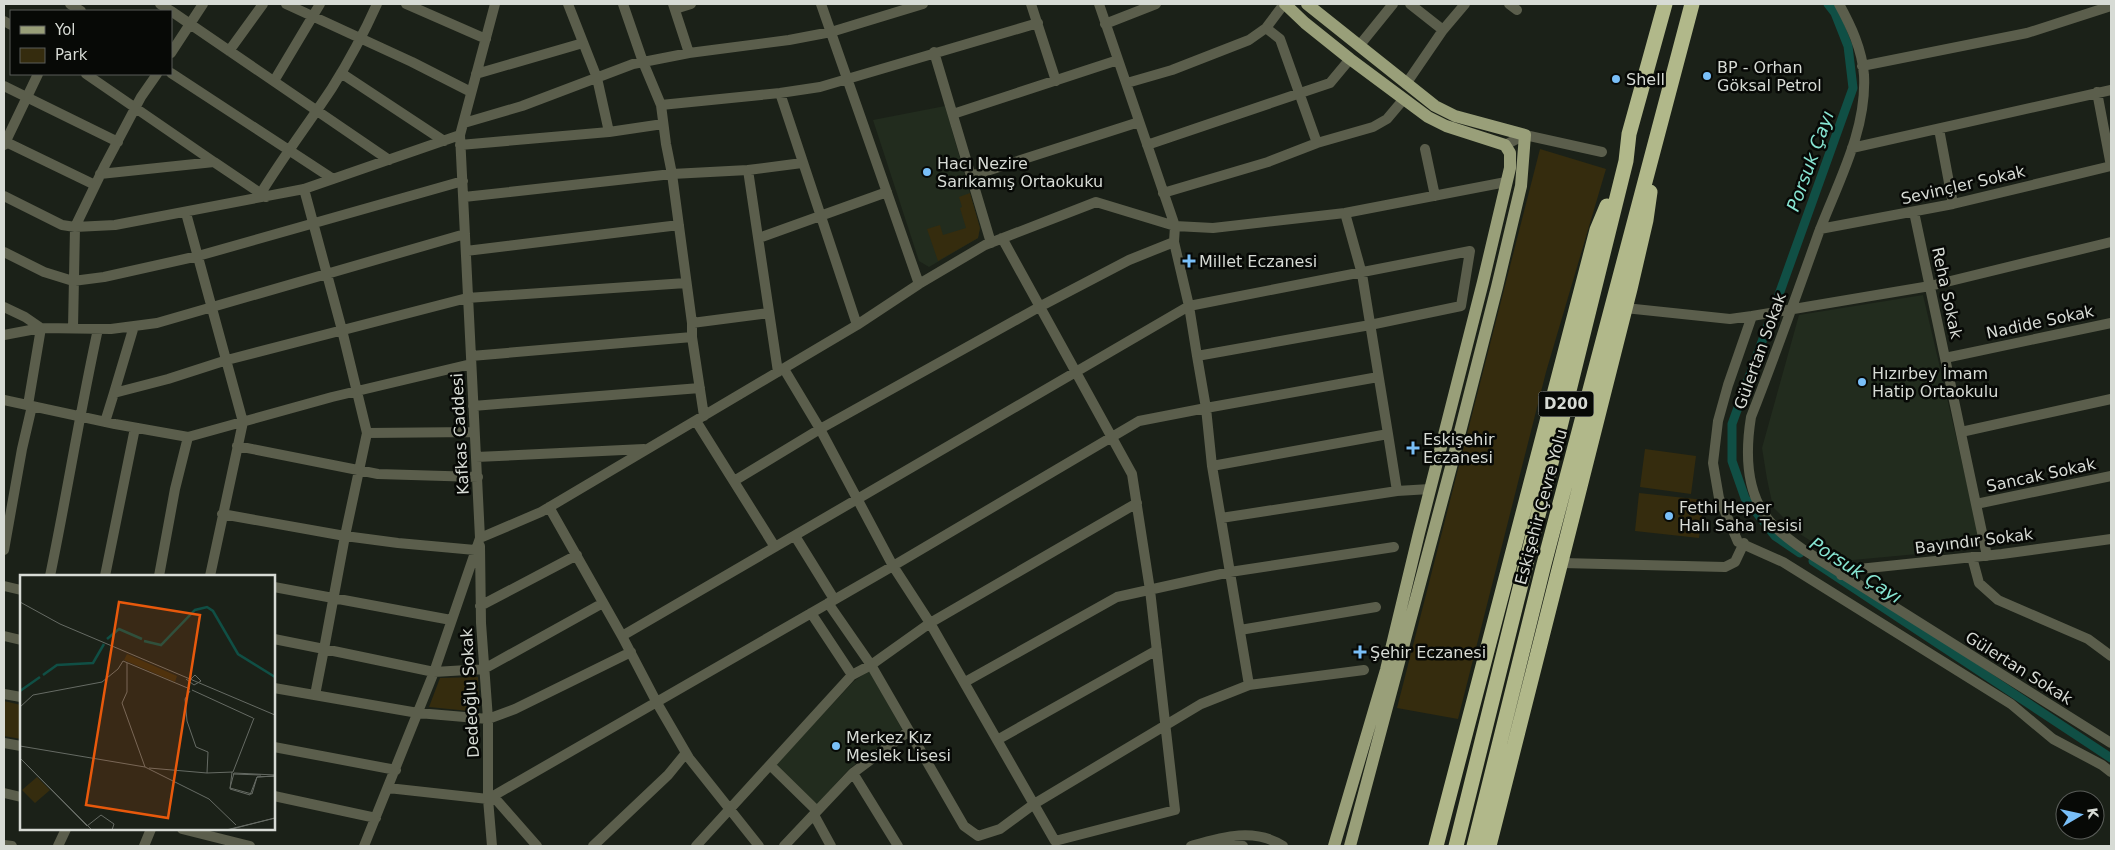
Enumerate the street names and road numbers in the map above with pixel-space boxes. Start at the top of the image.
street label: Sevinçler Sokak [1899,161,2028,209]
street label: Reha Sokak [1928,245,1966,341]
street label: Gülertan Sokak [1730,289,1790,412]
street label: Nadide Sokak [1984,301,2096,343]
street label: Kafkas Caddesi [447,373,473,495]
road number: D200 [1538,392,1594,416]
street label: Eskişehir Çevre Yolu [1511,427,1571,587]
street label: Sancak Sokak [1985,454,2098,496]
street label: Bayındır Sokak [1914,524,2035,558]
street label: Dedeoğlu Sokak [457,627,483,758]
street label: Gülertan Sokak [1962,627,2077,709]

